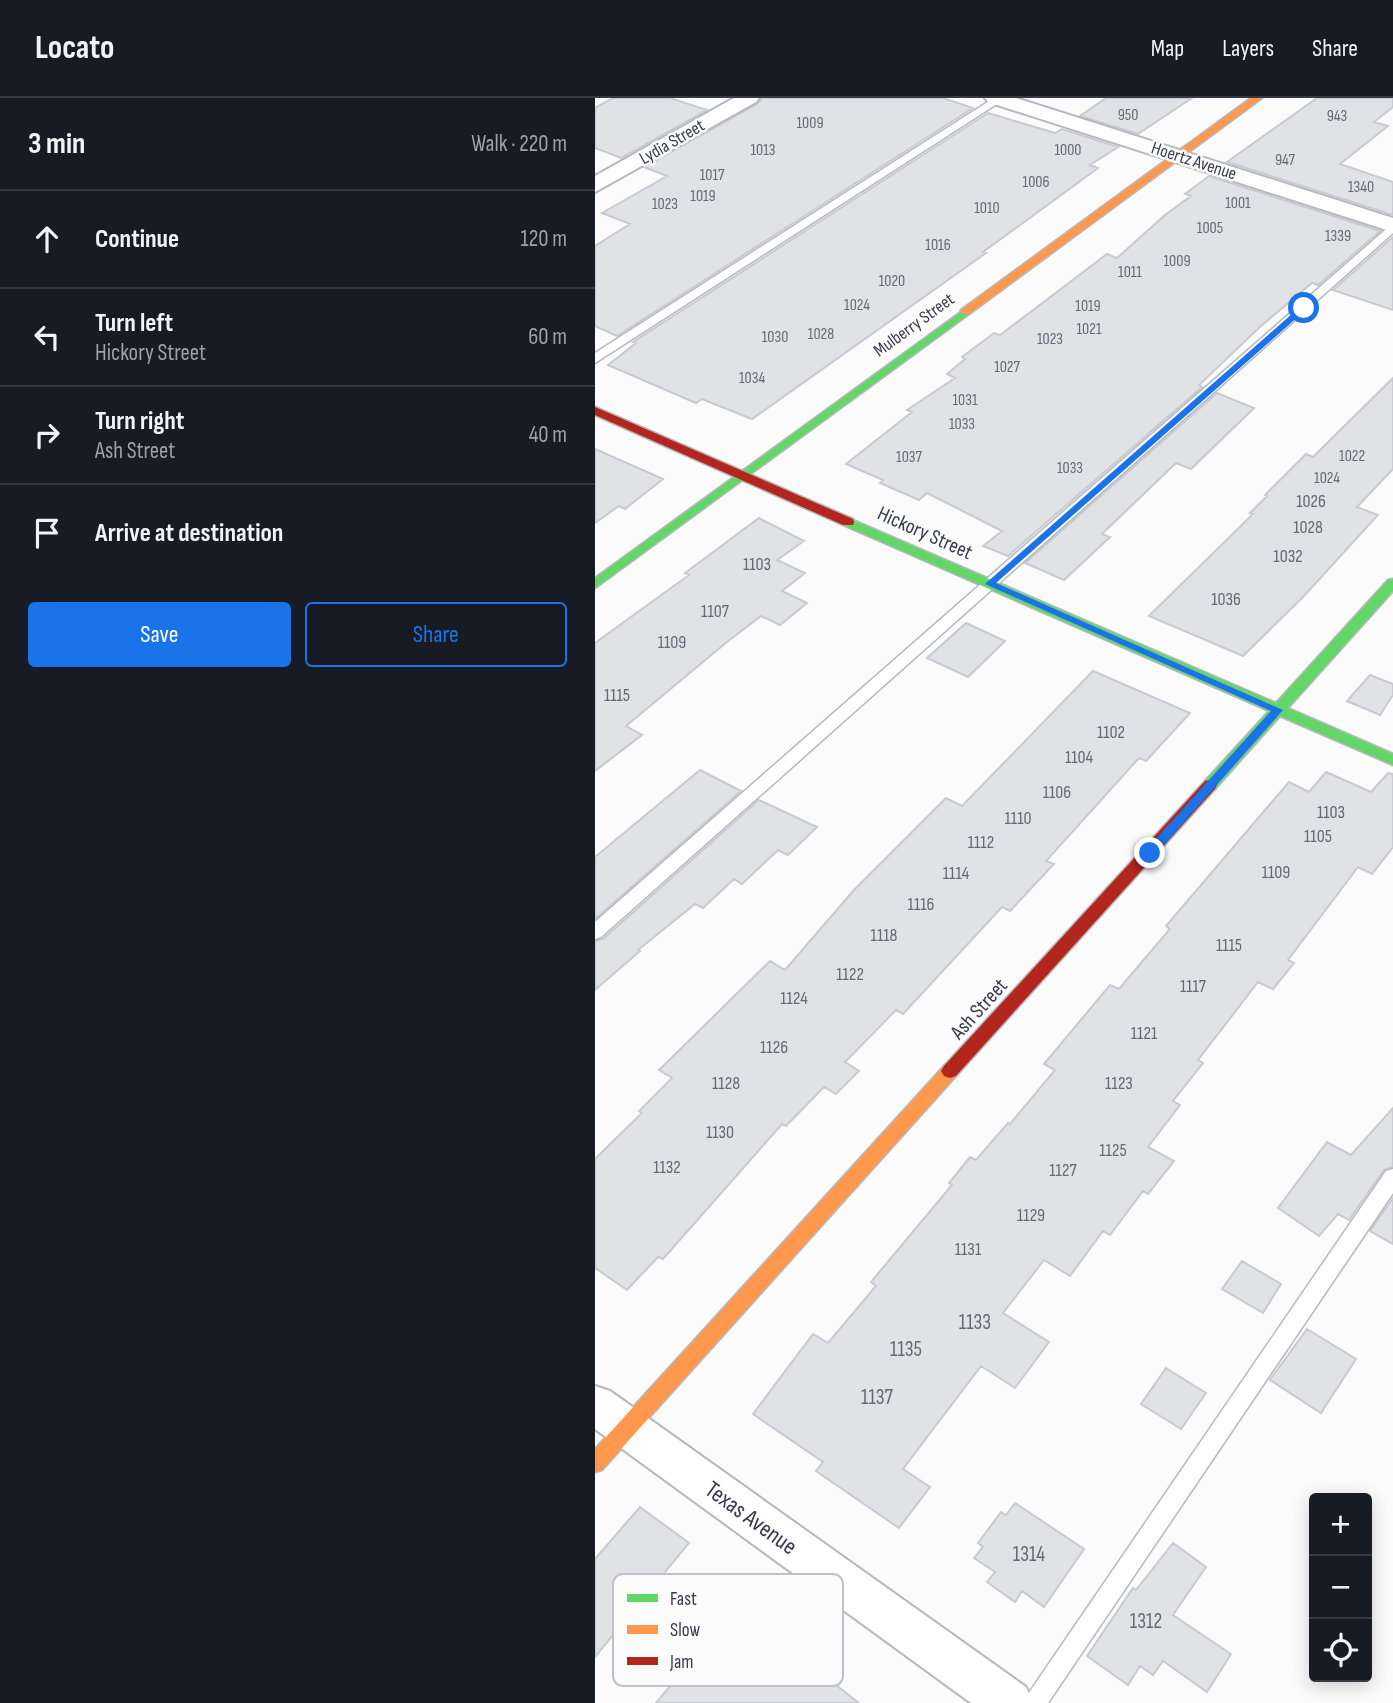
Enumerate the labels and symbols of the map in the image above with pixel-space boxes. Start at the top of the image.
house number: 950 [1118,106,1138,125]
house number: 943 [1327,107,1347,126]
house number: 1009 [797,114,823,133]
street label: Lydia Street [636,115,709,169]
street label: Hoertz Avenue [1149,137,1239,185]
house number: 1013 [750,141,776,160]
house number: 1000 [1054,141,1082,160]
house number: 947 [1275,151,1296,170]
house number: 1017 [700,166,725,185]
house number: 1006 [1023,173,1049,192]
house number: 1340 [1348,178,1374,197]
house number: 1019 [690,187,716,206]
house number: 1001 [1225,194,1251,213]
house number: 1023 [652,195,678,214]
house number: 1010 [974,199,1000,218]
house number: 1005 [1197,219,1223,238]
house number: 1339 [1325,227,1351,246]
house number: 1016 [925,236,951,255]
house number: 1009 [1164,252,1190,271]
house number: 1011 [1118,263,1142,282]
house number: 1020 [879,272,905,291]
street label: Mulberry Street [870,288,959,361]
route start [1288,292,1319,323]
house number: 1024 [844,296,870,315]
house number: 1019 [1075,297,1101,316]
house number: 1021 [1077,320,1102,339]
house number: 1028 [808,325,834,344]
house number: 1030 [762,328,788,347]
house number: 1023 [1037,330,1063,349]
house number: 1027 [994,358,1020,377]
house number: 1034 [739,369,765,388]
house number: 1031 [952,391,978,410]
house number: 1033 [949,415,975,434]
house number: 1022 [1339,447,1365,466]
house number: 1037 [896,448,923,467]
house number: 1033 [1057,459,1083,478]
house number: 1024 [1314,469,1340,488]
house number: 1026 [1296,491,1326,512]
street label: Hickory Street [874,501,976,565]
house number: 1028 [1293,517,1323,538]
house number: 1032 [1273,546,1303,567]
house number: 1103 [743,554,771,575]
house number: 1036 [1211,589,1241,610]
house number: 1107 [701,601,730,622]
house number: 1109 [658,632,686,653]
house number: 1115 [604,685,630,706]
house number: 1102 [1097,722,1125,743]
house number: 1104 [1065,747,1094,768]
house number: 1106 [1043,782,1071,803]
house number: 1103 [1317,802,1345,823]
house number: 1110 [1005,808,1031,829]
house number: 1105 [1304,826,1332,847]
house number: 1112 [968,832,994,853]
route end [1134,837,1165,868]
house number: 1109 [1262,862,1290,883]
house number: 1114 [943,863,970,884]
house number: 1116 [908,894,935,915]
house number: 1118 [871,925,898,946]
house number: 1115 [1216,935,1242,956]
house number: 1122 [836,964,864,985]
street label: Ash Street [945,973,1013,1045]
house number: 1117 [1180,976,1207,997]
house number: 1124 [780,988,808,1009]
house number: 1121 [1131,1023,1158,1044]
house number: 1126 [760,1037,788,1058]
house number: 1128 [712,1073,740,1094]
house number: 1123 [1105,1073,1133,1094]
house number: 1130 [706,1122,734,1143]
house number: 1125 [1099,1140,1127,1161]
house number: 1132 [653,1157,681,1178]
house number: 1127 [1049,1160,1078,1181]
house number: 1129 [1017,1205,1045,1226]
house number: 1131 [955,1239,982,1260]
house number: 1133 [959,1310,991,1335]
house number: 1135 [890,1337,922,1362]
house number: 1137 [861,1385,894,1410]
street label: Texas Avenue [699,1475,803,1561]
house number: 1314 [1013,1542,1045,1567]
legend [613,1574,843,1686]
text: Fast [670,1588,697,1611]
house number: 1312 [1130,1609,1162,1634]
text: Slow [670,1619,700,1642]
text: Jam [669,1651,693,1674]

